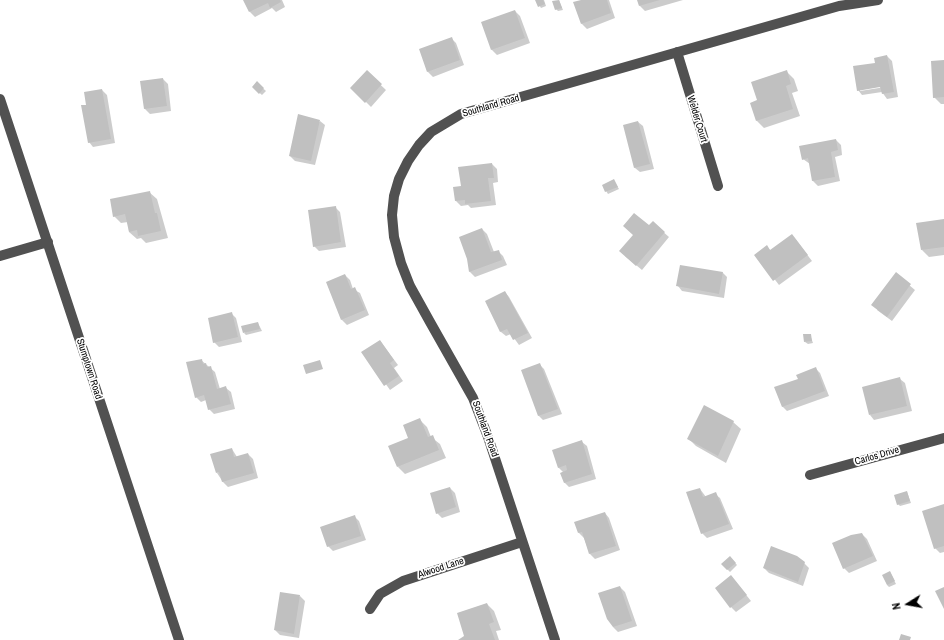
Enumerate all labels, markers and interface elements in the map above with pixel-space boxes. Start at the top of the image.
street label: Southland Road [461,92,521,120]
street label: Welder Court [684,94,710,144]
street label: Stumptown Road [74,337,104,401]
street label: Southland Road [469,399,501,459]
street label: Carlos Drive [853,444,901,468]
street label: Alwood Lane [417,555,465,581]
north arrow [888,584,928,624]
text: N [889,602,904,611]

